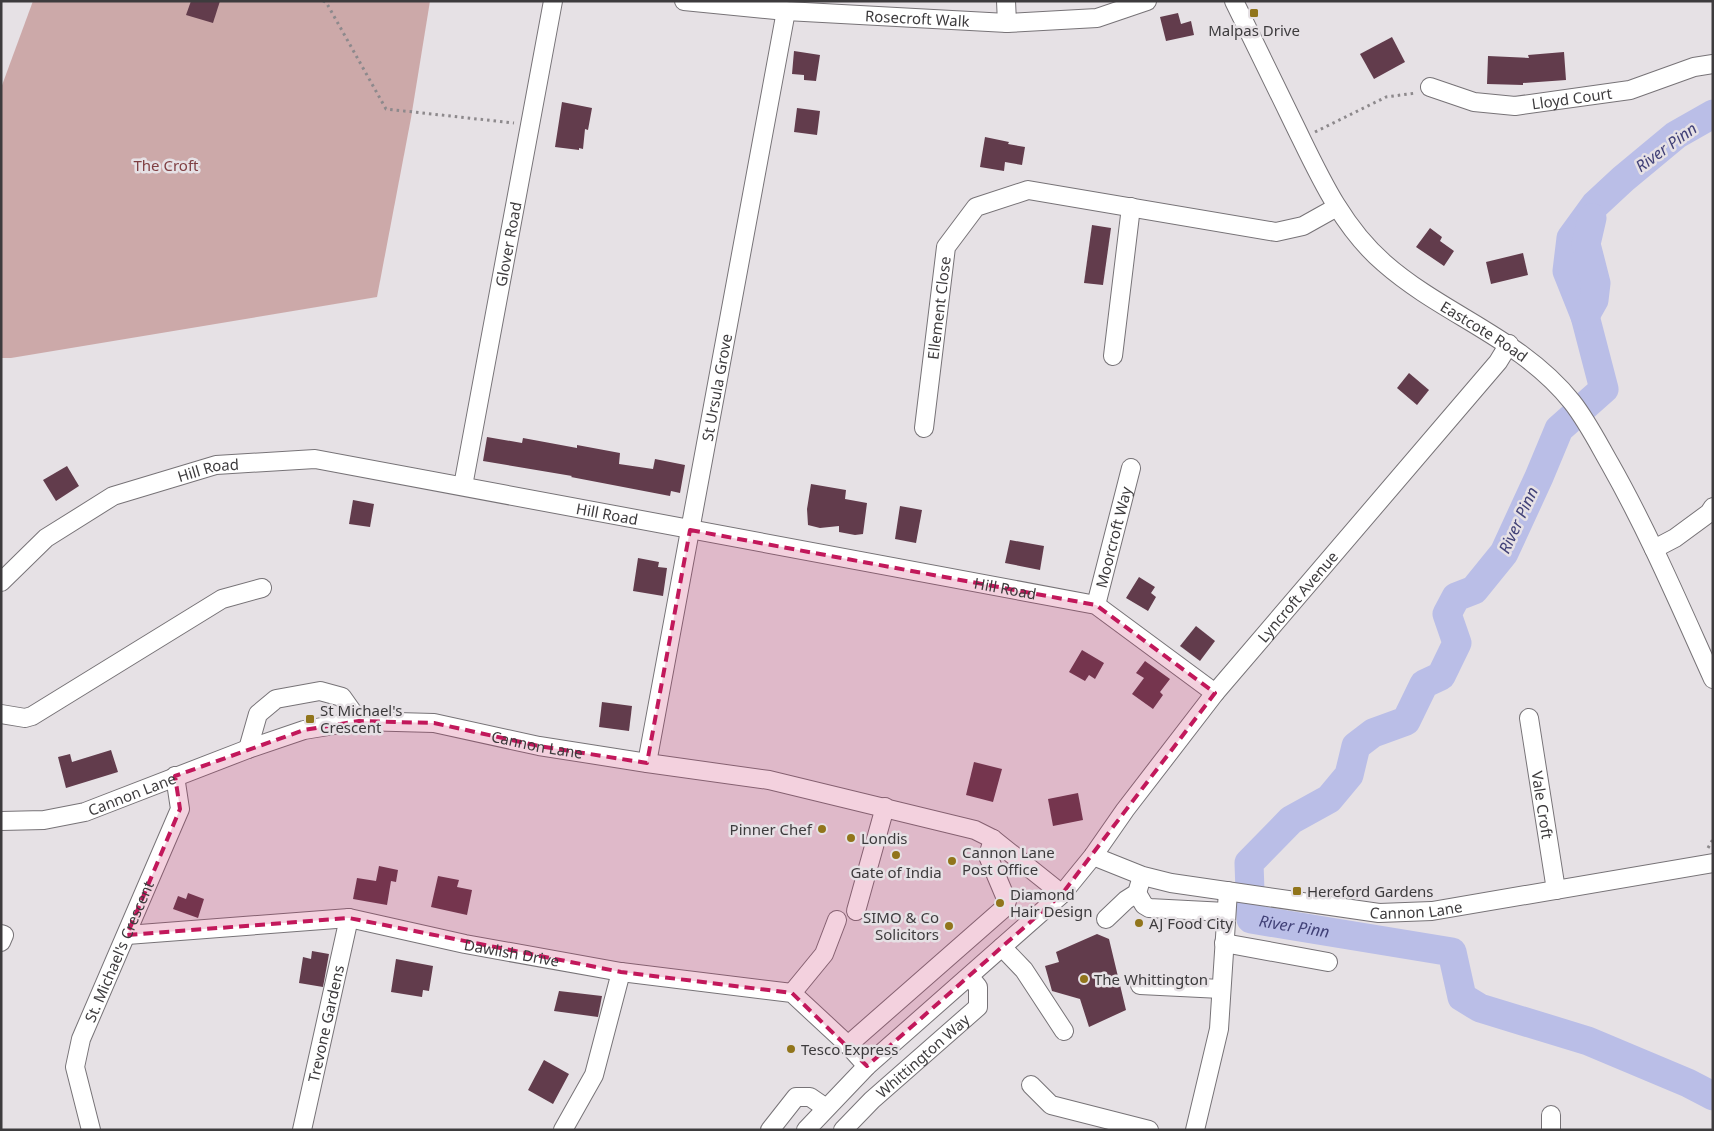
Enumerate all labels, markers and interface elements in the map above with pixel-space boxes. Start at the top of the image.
street label: Rosecroft Walk [864,5,970,31]
marker: Malpas Drive [1248,7,1260,19]
place label: Malpas Drive [1208,20,1300,40]
street label: Lloyd Court [1530,83,1614,114]
water label: River Pinn [1631,117,1701,177]
park label: The Croft [134,155,199,175]
street label: Glover Road [490,200,526,288]
street label: Ellement Close [922,255,955,361]
street label: Eastcote Road [1437,296,1532,366]
street label: St Ursula Grove [697,332,736,443]
street label: Hill Road [175,454,239,486]
water label: River Pinn [1493,483,1543,557]
street label: Moorcroft Way [1091,484,1136,590]
street label: Hill Road [575,498,640,529]
street label: Lyncroft Avenue [1253,547,1342,646]
street label: Hill Road [973,572,1038,604]
place label: St Michael's Crescent [320,700,402,737]
marker: St Michael's Crescent [304,713,316,725]
street label: Cannon Lane [490,726,584,763]
street label: Cannon Lane [85,768,179,820]
street label: Vale Croft [1527,770,1558,841]
place label: Pinner Chef [730,819,813,839]
marker: Pinner Chef [816,823,828,835]
place label: Londis [861,828,908,848]
marker: Londis [845,832,857,844]
place label: Cannon Lane Post Office [962,842,1055,879]
marker: Gate of India [890,849,902,861]
marker: Cannon Lane Post Office [946,855,958,867]
place label: Gate of India [850,862,942,882]
street label: St. Michael's Crescent [80,877,158,1025]
place label: Hereford Gardens [1307,881,1434,901]
place label: Diamond Hair Design [1010,884,1092,921]
marker: Hereford Gardens [1291,885,1303,897]
street label: Cannon Lane [1368,896,1464,923]
marker: Diamond Hair Design [994,897,1006,909]
place label: SIMO & Co Solicitors [863,907,939,944]
water label: River Pinn [1257,910,1331,943]
place label: AJ Food City [1149,913,1233,933]
marker: AJ Food City [1133,917,1145,929]
marker: SIMO & Co Solicitors [943,920,955,932]
street label: Dawlish Drive [463,934,561,971]
street label: Trevone Gardens [303,963,348,1084]
place label: The Whittington [1094,969,1208,989]
marker: The Whittington [1078,973,1090,985]
street label: Whittington Way [872,1009,974,1102]
place label: Tesco Express [801,1039,898,1059]
marker: Tesco Express [785,1043,797,1055]

